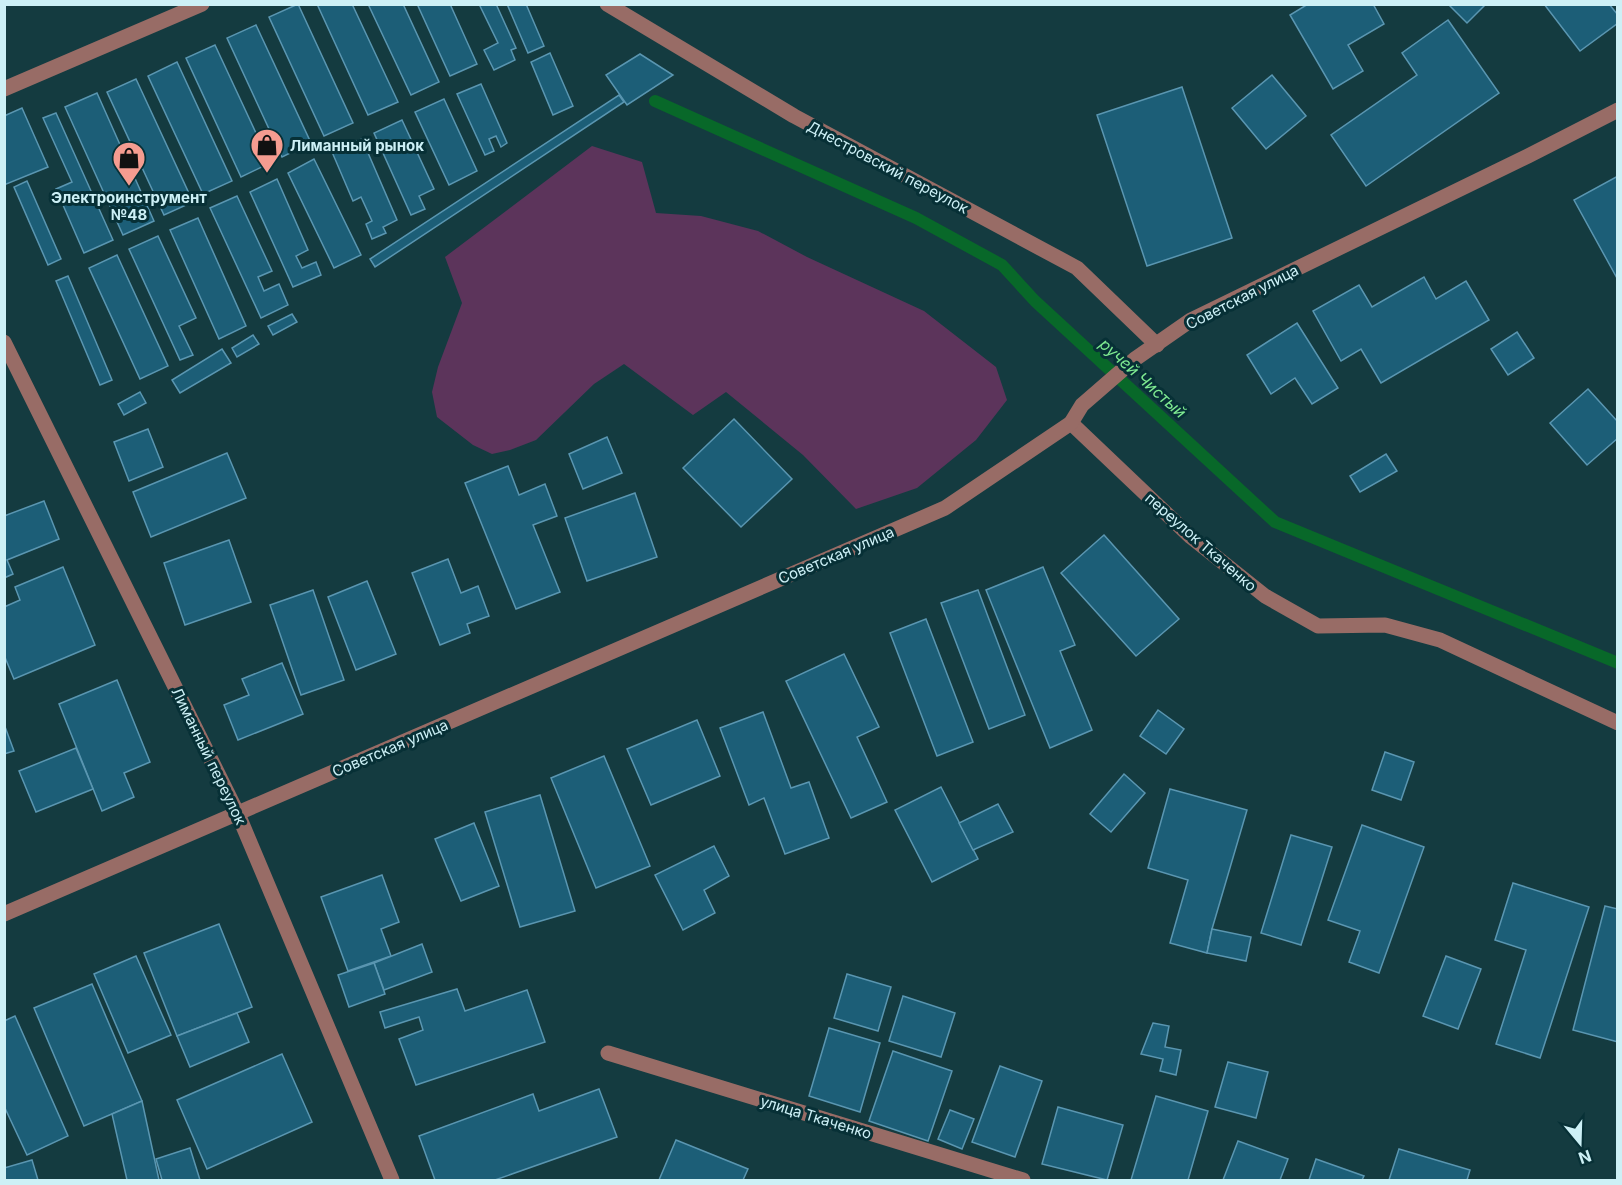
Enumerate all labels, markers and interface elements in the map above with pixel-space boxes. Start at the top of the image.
street label: Днестровский переулок [804,116,972,218]
shop icon: Лиманный рынок [249,127,285,174]
place label: Лиманный рынок [290,136,424,155]
shop icon: Электроинструмент №48 [111,140,147,187]
place label: Электроинструмент №48 [51,188,207,224]
street label: Советская улица [1182,260,1302,334]
water label: ручей Чистый [1095,333,1190,422]
street label: переулок Ткаченко [1141,488,1261,596]
street label: Советская улица [775,522,897,588]
street label: Лиманный переулок [167,684,251,828]
street label: Советская улица [329,715,451,781]
street label: улица Ткаченко [758,1091,874,1143]
north arrow [1550,1113,1610,1173]
text: N [1576,1146,1594,1169]

